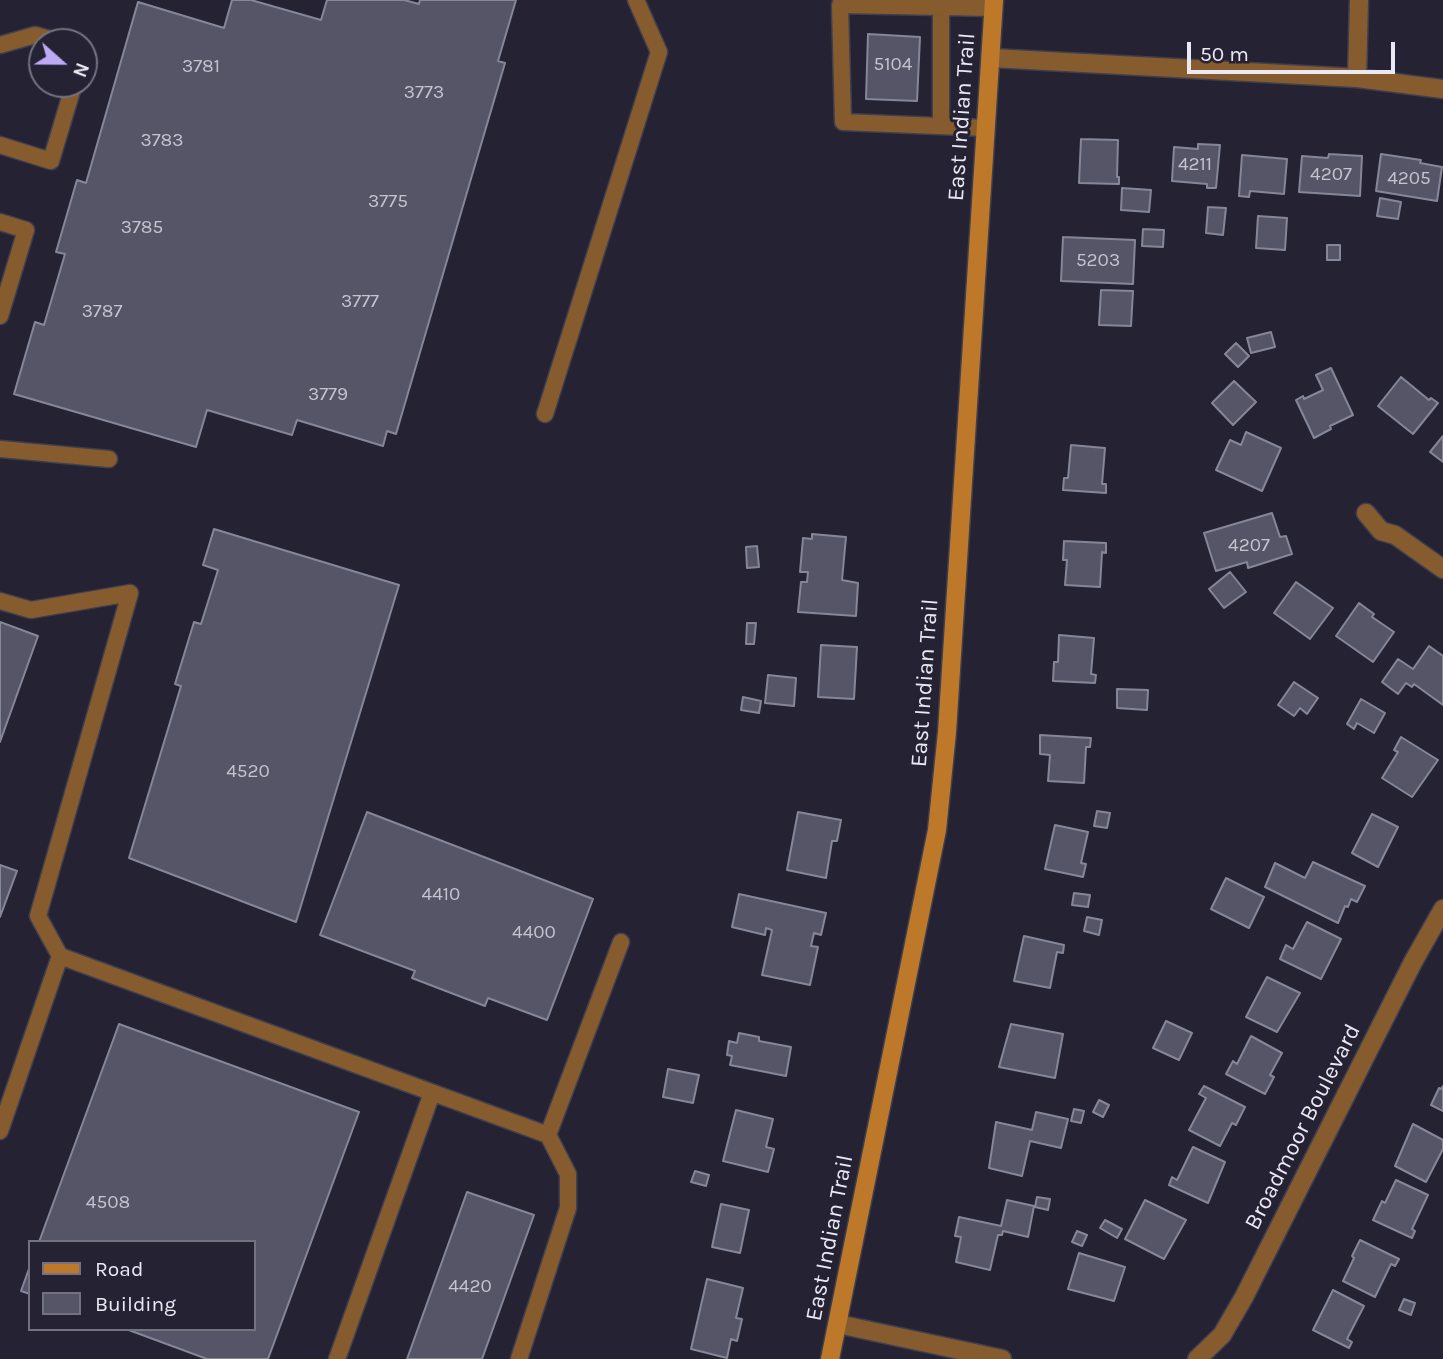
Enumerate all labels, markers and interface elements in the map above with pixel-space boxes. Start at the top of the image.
north arrow [28,28,98,98]
scale bar [1191,28,1399,72]
street label: East Indian Trail [942,32,982,202]
text: 50 m [1200,42,1249,66]
house number: 5104 [874,54,912,76]
house number: 3781 [182,56,220,78]
text: N [68,60,93,80]
house number: 3773 [404,82,444,104]
house number: 3783 [140,130,184,152]
house number: 4211 [1178,154,1212,176]
house number: 4207 [1310,164,1352,186]
house number: 4205 [1387,168,1431,190]
house number: 3775 [368,191,408,213]
house number: 3785 [121,217,163,239]
house number: 5203 [1076,250,1120,272]
house number: 3777 [341,291,379,313]
house number: 3787 [82,301,122,323]
house number: 3779 [308,384,348,406]
house number: 4207 [1228,535,1270,557]
street label: East Indian Trail [905,598,945,768]
house number: 4520 [226,761,270,783]
house number: 4410 [422,884,460,906]
house number: 4400 [512,922,556,944]
street label: Broadmoor Boulevard [1239,1020,1367,1234]
street label: East Indian Trail [800,1153,860,1323]
house number: 4508 [86,1192,130,1214]
legend [28,1240,256,1331]
text: Road [95,1257,143,1281]
house number: 4420 [448,1276,492,1298]
text: Building [95,1292,176,1316]

